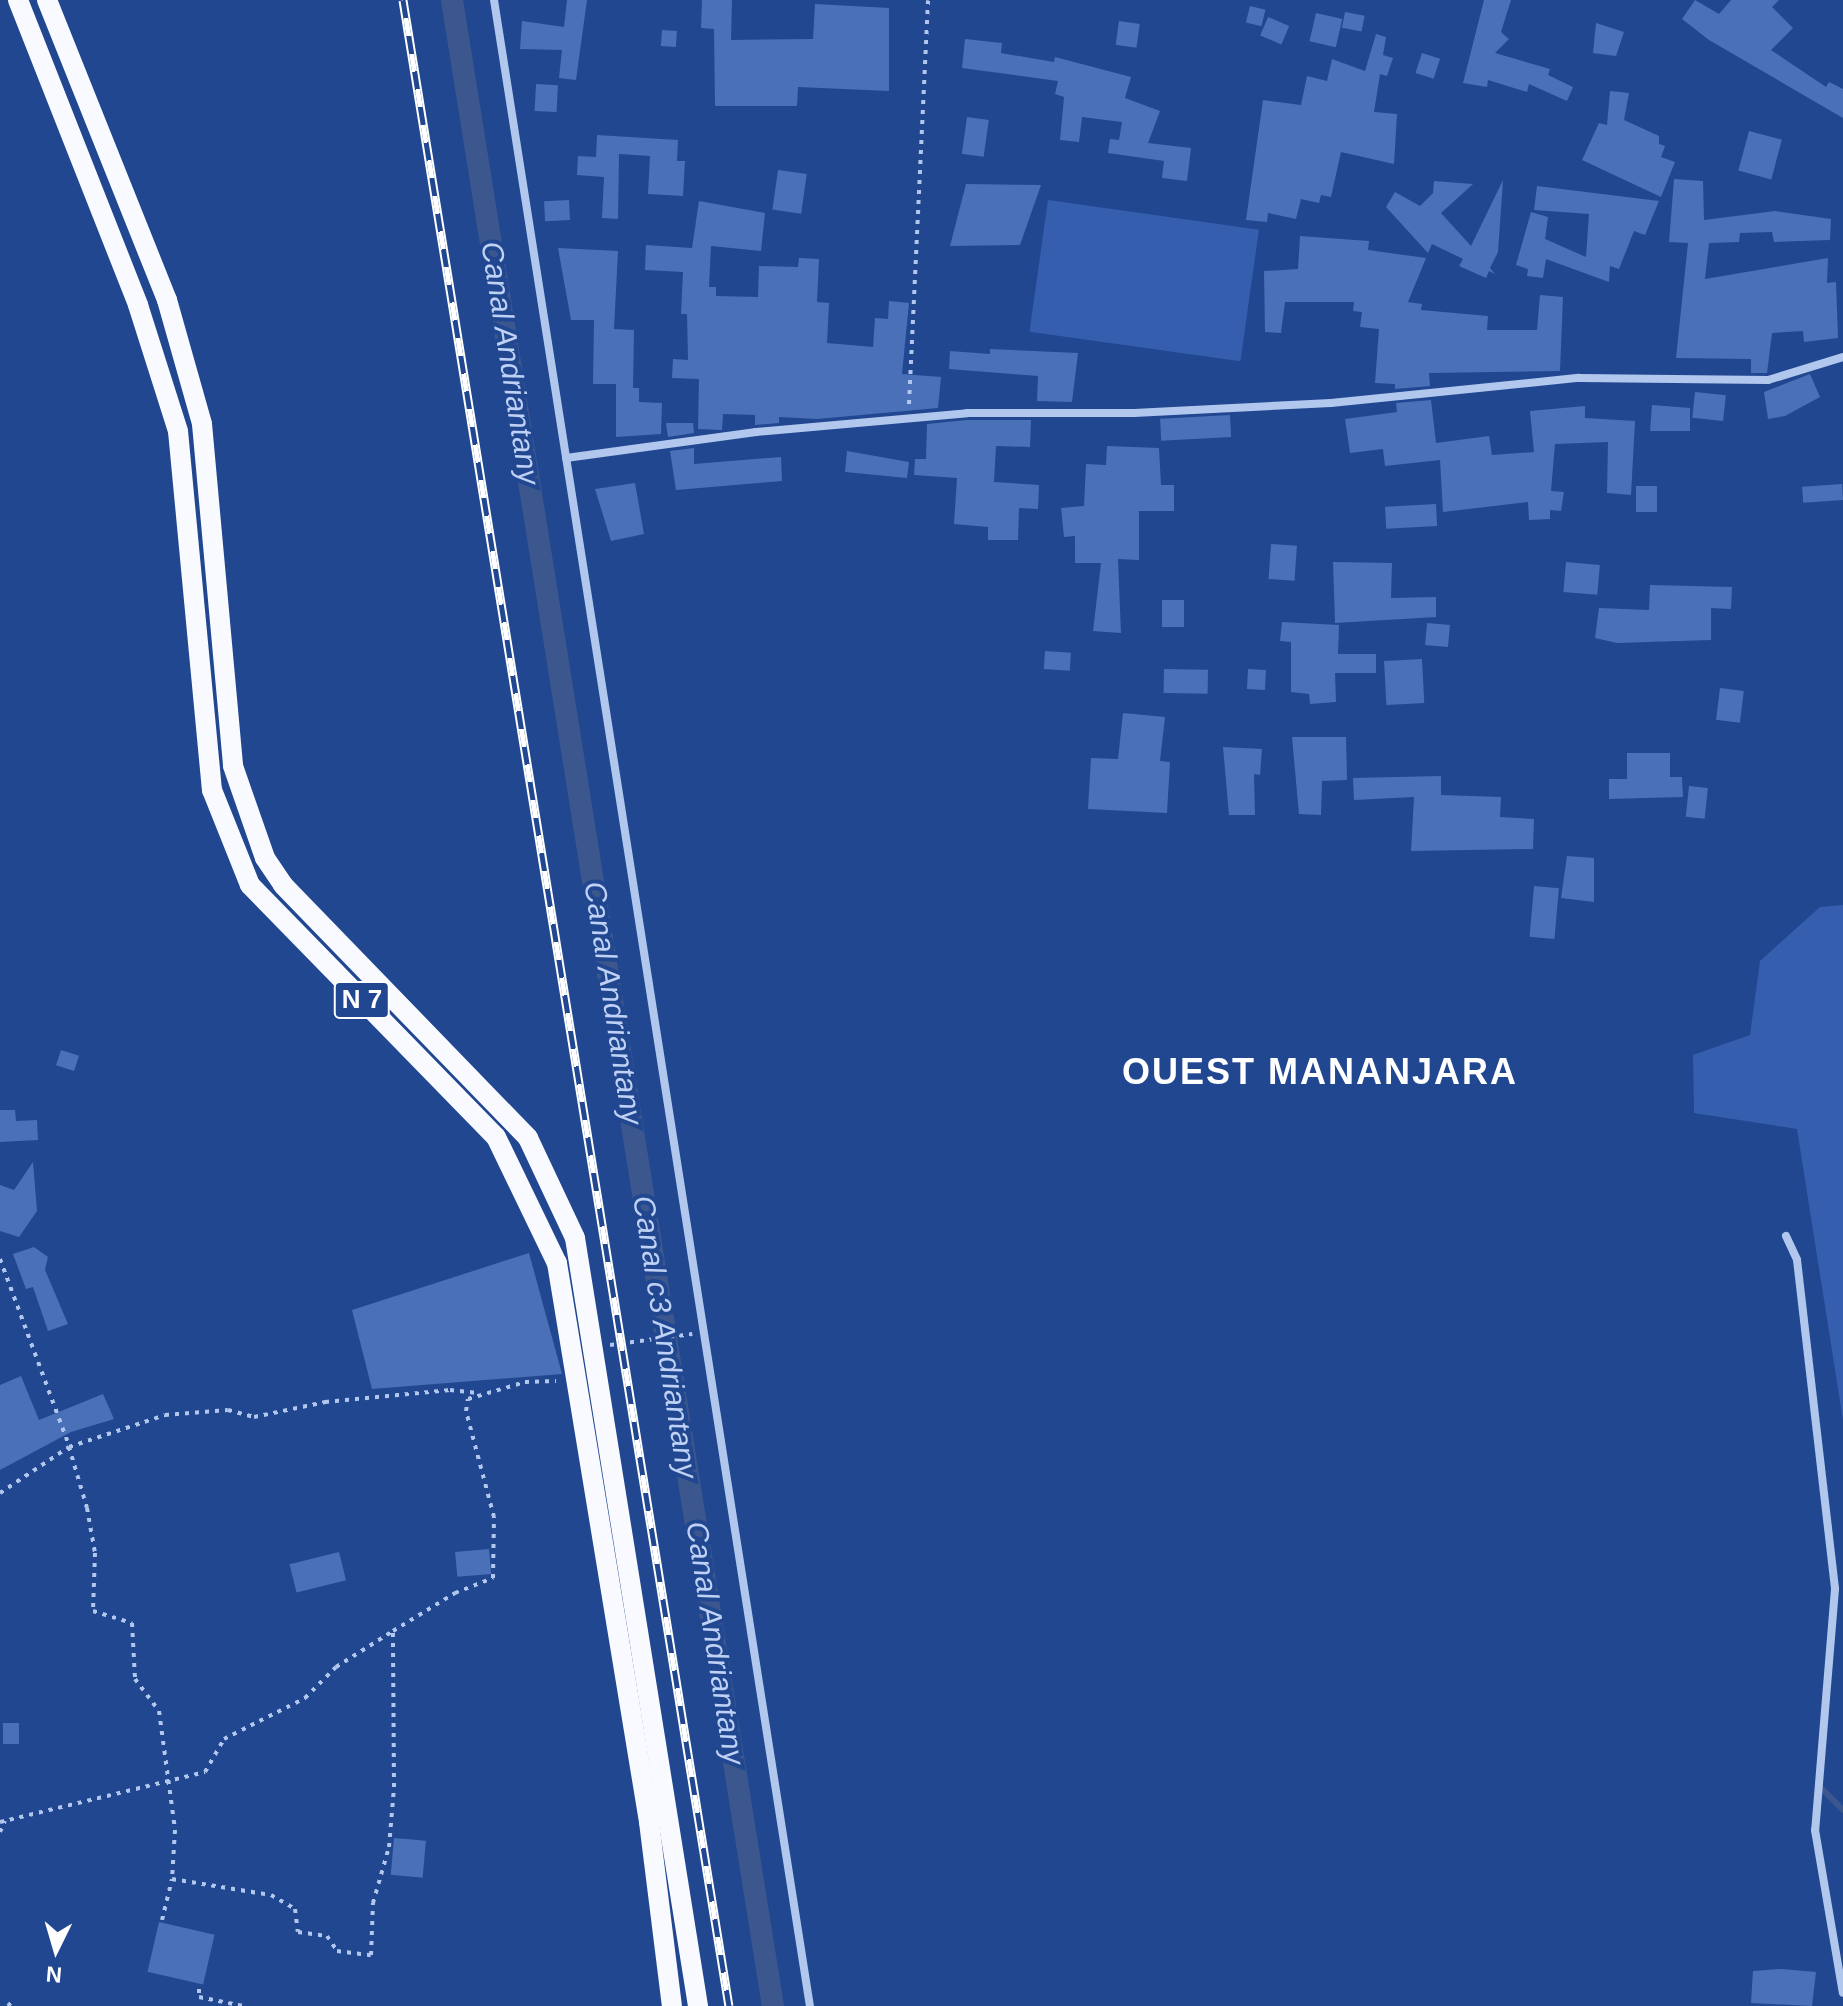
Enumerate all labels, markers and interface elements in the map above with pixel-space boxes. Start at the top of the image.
water label: Canal Andriantany [473,238,547,488]
water label: Canal Andriantany [576,878,650,1128]
road number: N 7 [332,978,392,1022]
district label: OUEST MANANJARA [1122,1050,1518,1094]
water label: Canal c3 Andriantany [625,1193,705,1481]
water label: Canal Andriantany [678,1518,752,1768]
north arrow [16,1910,96,1990]
text: N [45,1961,63,1988]

